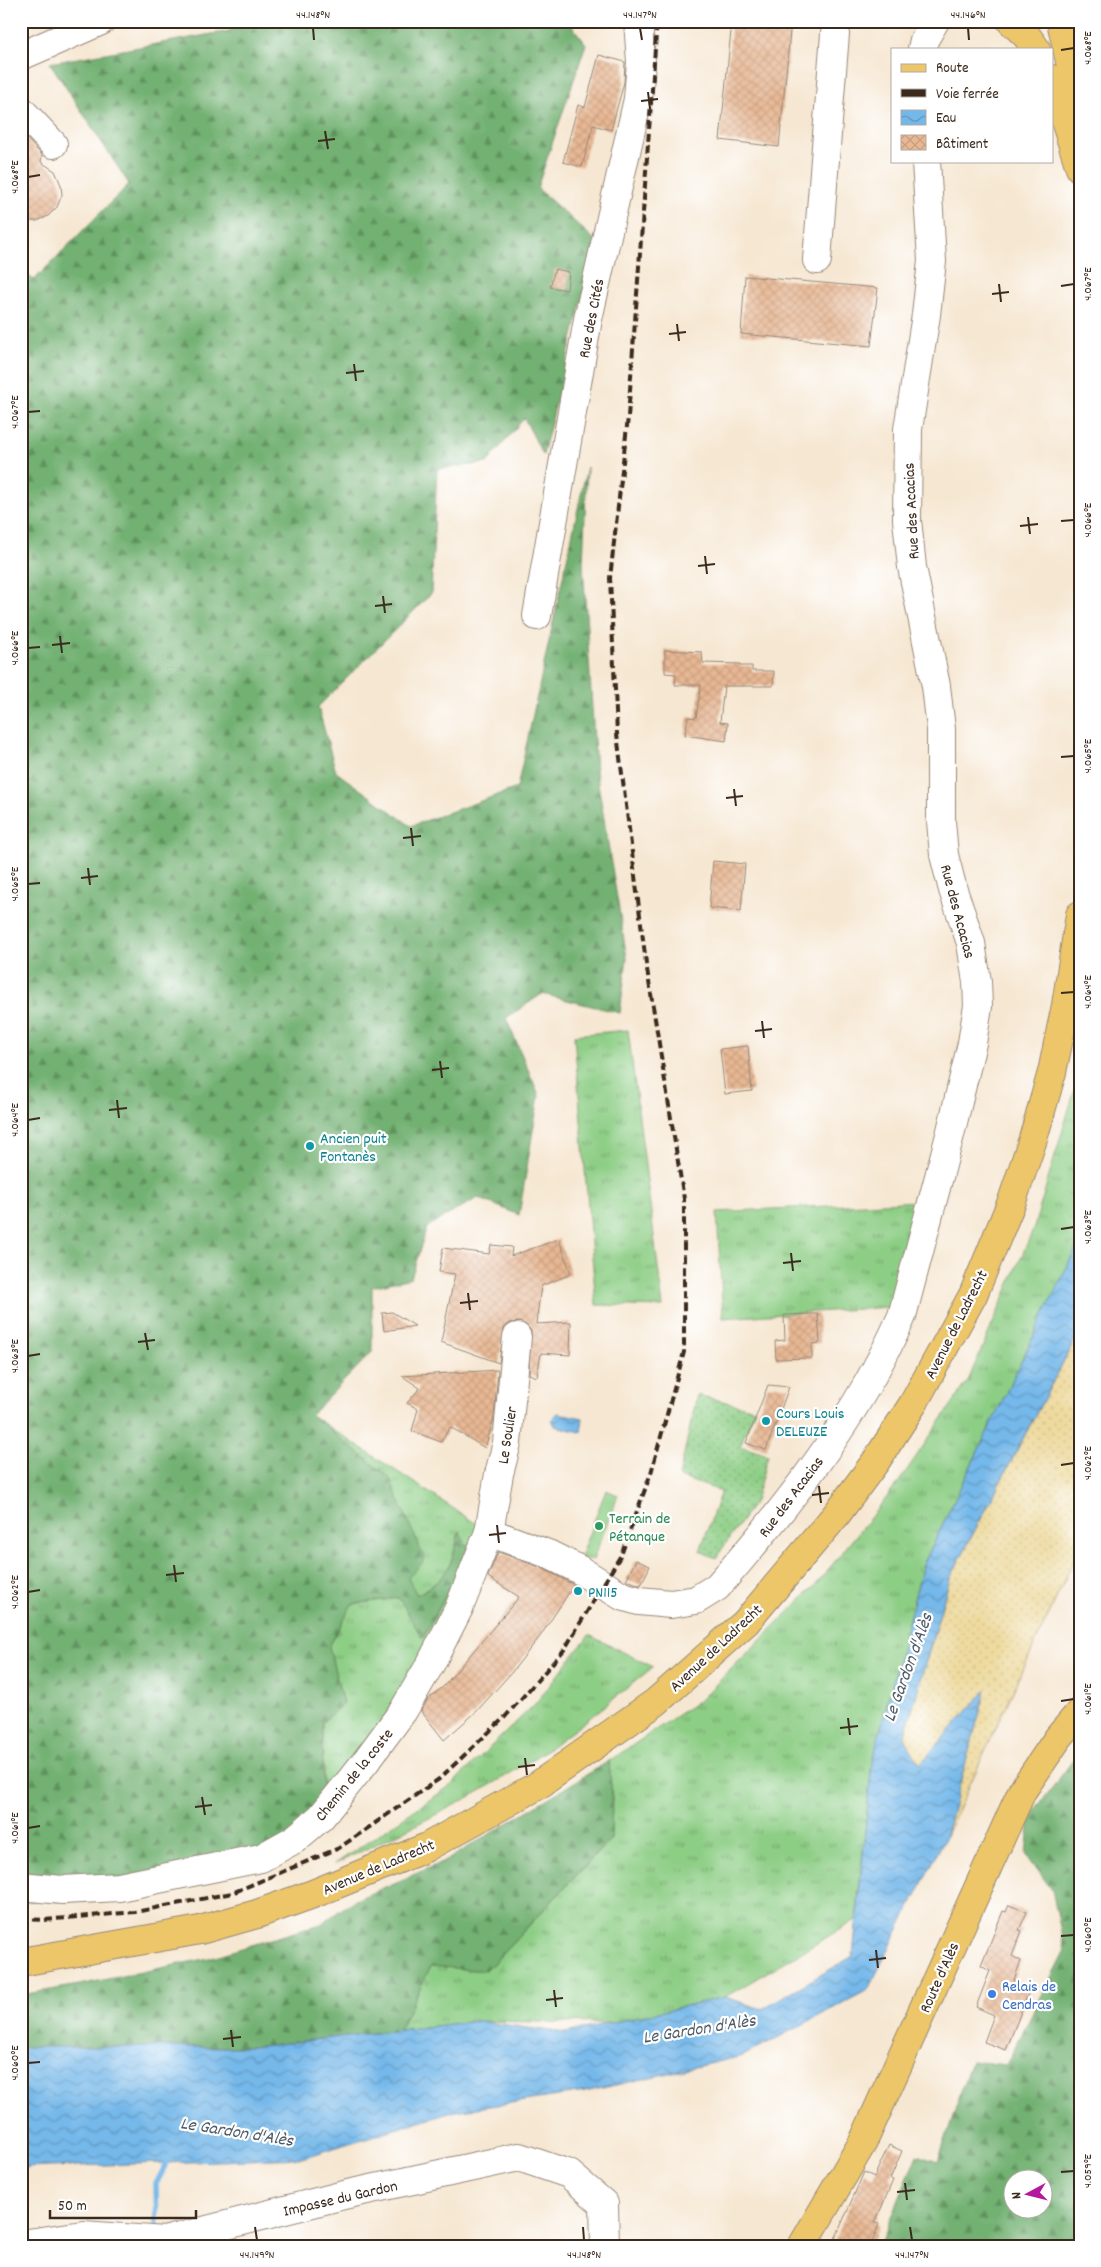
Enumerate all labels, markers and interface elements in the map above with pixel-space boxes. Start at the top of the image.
text: 44.148°N [296,7,330,24]
text: 44.147°N [623,7,657,24]
text: 44.146°N [950,7,986,24]
text: 4.068°E [1080,31,1097,65]
legend [891,48,1054,162]
text: Route [936,58,969,80]
text: Voie ferrée [936,84,999,106]
text: Eau [936,108,956,130]
text: Bâtiment [936,134,989,156]
text: 4.068°E [7,160,24,194]
text: 4.067°E [1080,267,1097,301]
street label: Rue des Cités [573,276,611,360]
text: 4.067°E [7,395,24,429]
street label: Rue des Acacias [898,462,927,560]
text: 4.066°E [1080,502,1097,537]
text: 4.066°E [7,630,24,665]
text: 4.065°E [1080,738,1097,773]
street label: Rue des Acacias [933,862,980,962]
text: 4.065°E [7,866,24,901]
text: 4.064°E [1080,975,1097,1009]
text: 4.064°E [7,1103,24,1137]
place label: Ancien puit Fontanès [320,1128,387,1169]
marker: Ancien puit Fontanès [304,1140,316,1152]
text: 4.063°E [1080,1209,1097,1244]
street label: Avenue de Ladrecht [920,1266,995,1384]
text: 4.063°E [7,1338,24,1373]
place label: Cours Louis DELEUZE [776,1403,845,1444]
street label: Le Soulier [493,1405,524,1466]
marker: Cours Louis DELEUZE [760,1415,772,1427]
text: 4.062°E [1080,1445,1097,1480]
street label: Rue des Acacias [754,1452,830,1543]
place label: Terrain de Pétanque [609,1508,670,1549]
marker: Terrain de Pétanque [593,1520,605,1532]
text: 4.062°E [7,1574,24,1609]
place label: PN115 [588,1582,618,1605]
marker: PN115 [572,1585,584,1597]
street label: Avenue de Ladrecht [665,1599,768,1698]
water label: Le Gardon d'Alès [878,1610,941,1726]
text: 4.061°E [1080,1683,1097,1715]
street label: Chemin de la coste [310,1724,400,1827]
text: 4.061°E [7,1812,24,1844]
street label: Avenue de Ladrecht [319,1834,439,1902]
text: 4.060°E [1080,1917,1097,1953]
street label: Route d'Alès [914,1939,966,2017]
place label: Relais de Cendras [1002,1976,1056,2017]
marker: Relais de Cendras [986,1988,998,2000]
water label: Le Gardon d'Alès [641,2009,758,2052]
text: 4.060°E [7,2045,24,2081]
water label: Le Gardon d'Alès [178,2112,295,2155]
text: 4.059°E [1080,2154,1097,2188]
north arrow [1004,2170,1054,2220]
street label: Impasse du Gardon [281,2175,400,2224]
scale bar [50,2187,196,2219]
text: N [1007,2191,1027,2200]
text: 50 m [58,2196,87,2218]
text: 44.149°N [240,2247,274,2264]
text: 44.148°N [567,2247,601,2264]
text: 44.147°N [895,2247,929,2264]

